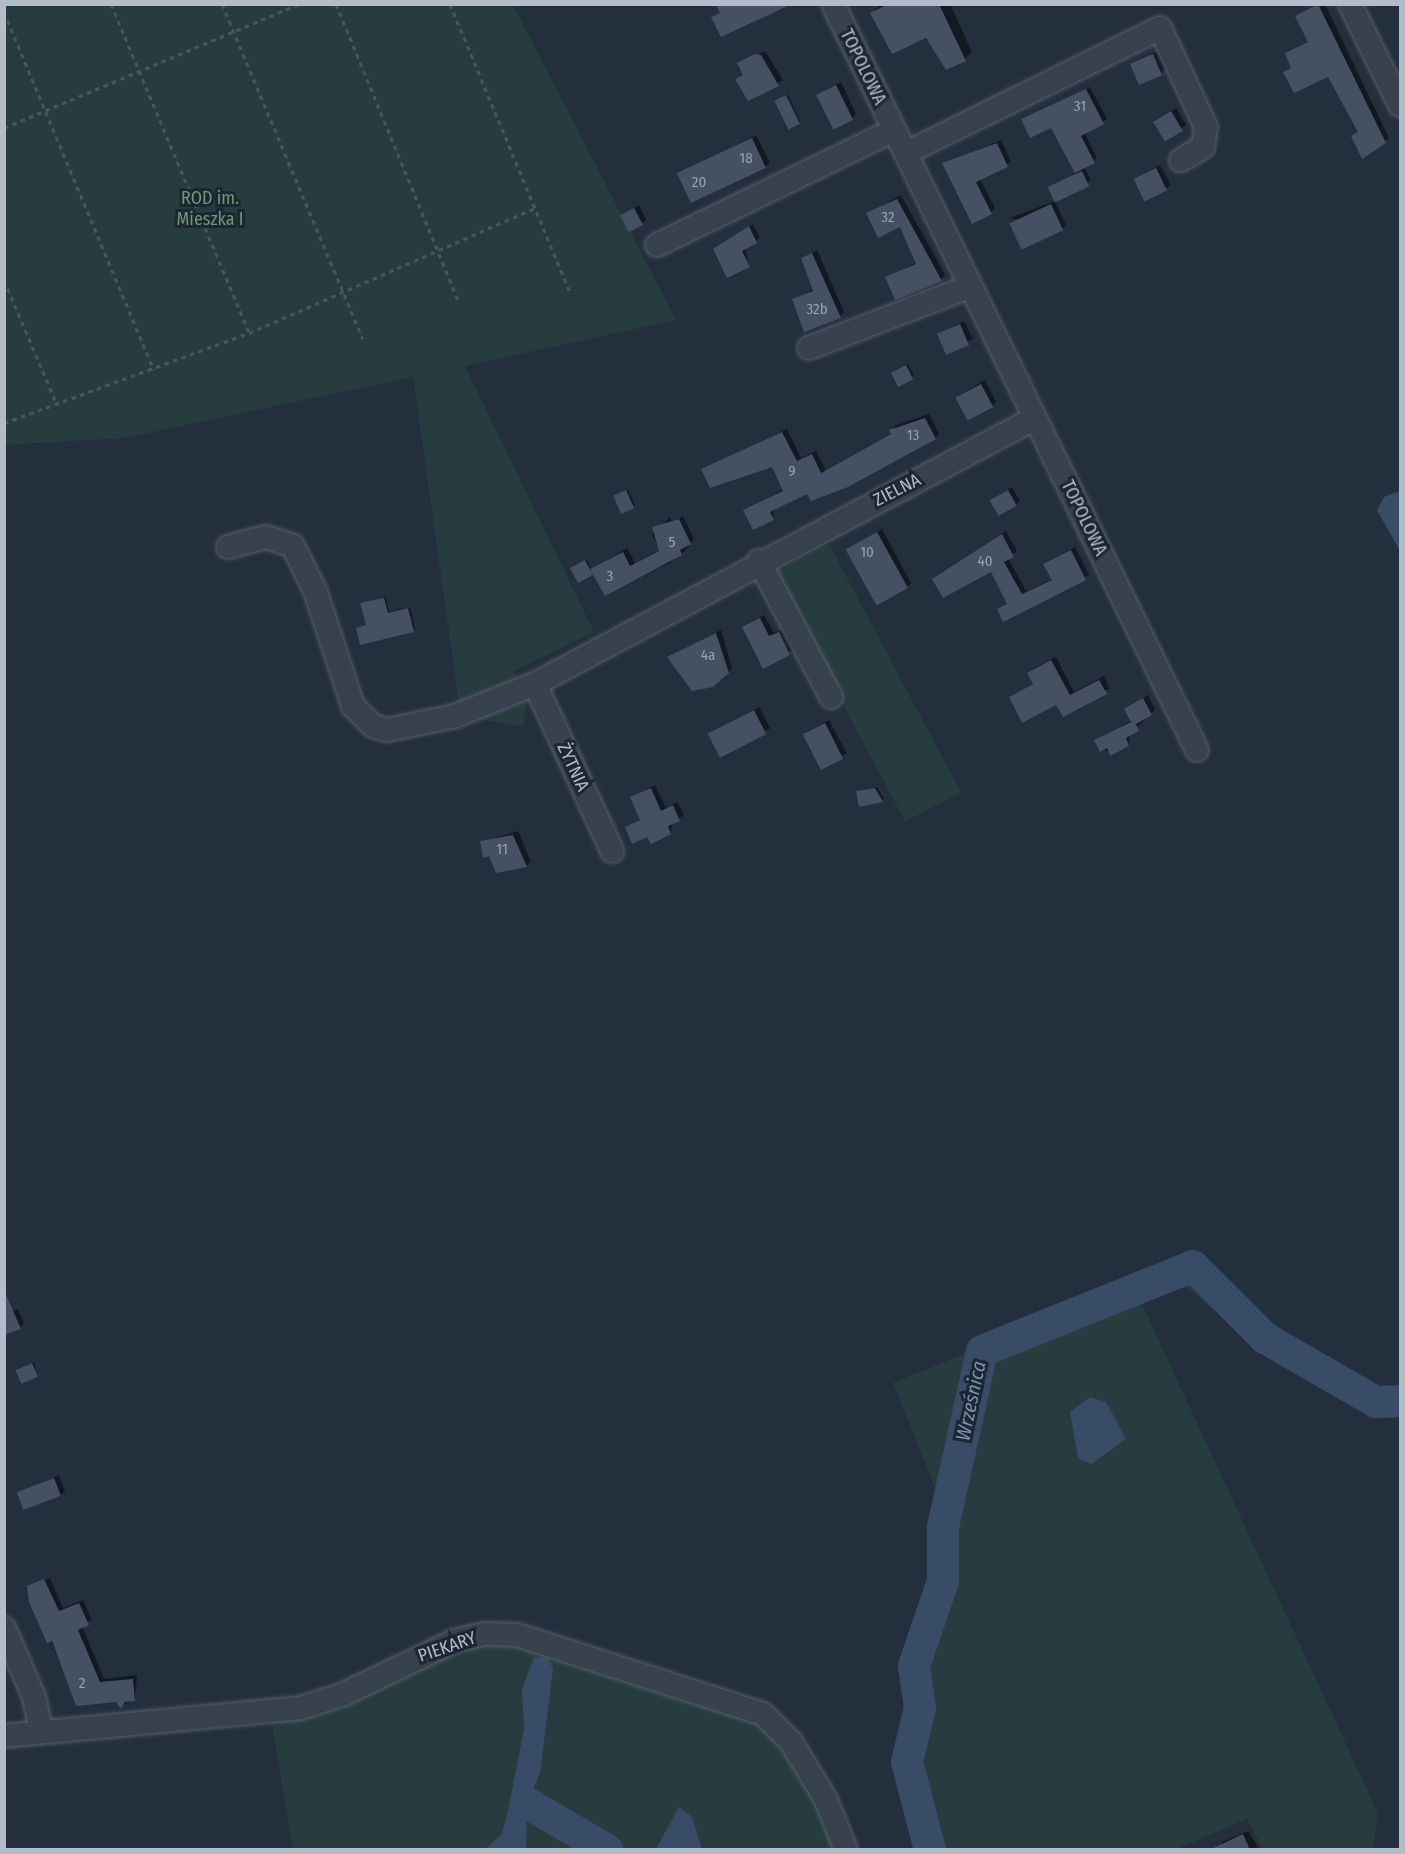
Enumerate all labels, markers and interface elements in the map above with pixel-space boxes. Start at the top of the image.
street label: TOPOLOWA [836,26,890,108]
house number: 31 [1074,98,1086,116]
house number: 18 [739,150,753,168]
house number: 20 [692,174,706,192]
park label: ROD im. Mieszka I [177,188,243,230]
house number: 32 [881,209,895,227]
house number: 32b [806,301,828,319]
house number: 13 [907,427,919,445]
house number: 9 [788,463,796,481]
street label: ZIELNA [870,469,924,511]
street label: TOPOLOWA [1057,477,1111,559]
house number: 5 [669,534,675,552]
house number: 10 [860,544,874,562]
house number: 40 [977,553,993,571]
house number: 3 [607,568,613,586]
house number: 4a [701,647,715,665]
street label: ŻYTNIA [552,739,594,795]
house number: 11 [496,841,508,859]
water label: Wrześnica [951,1359,991,1443]
street label: PIEKARY [415,1627,479,1667]
house number: 2 [79,1675,85,1693]

